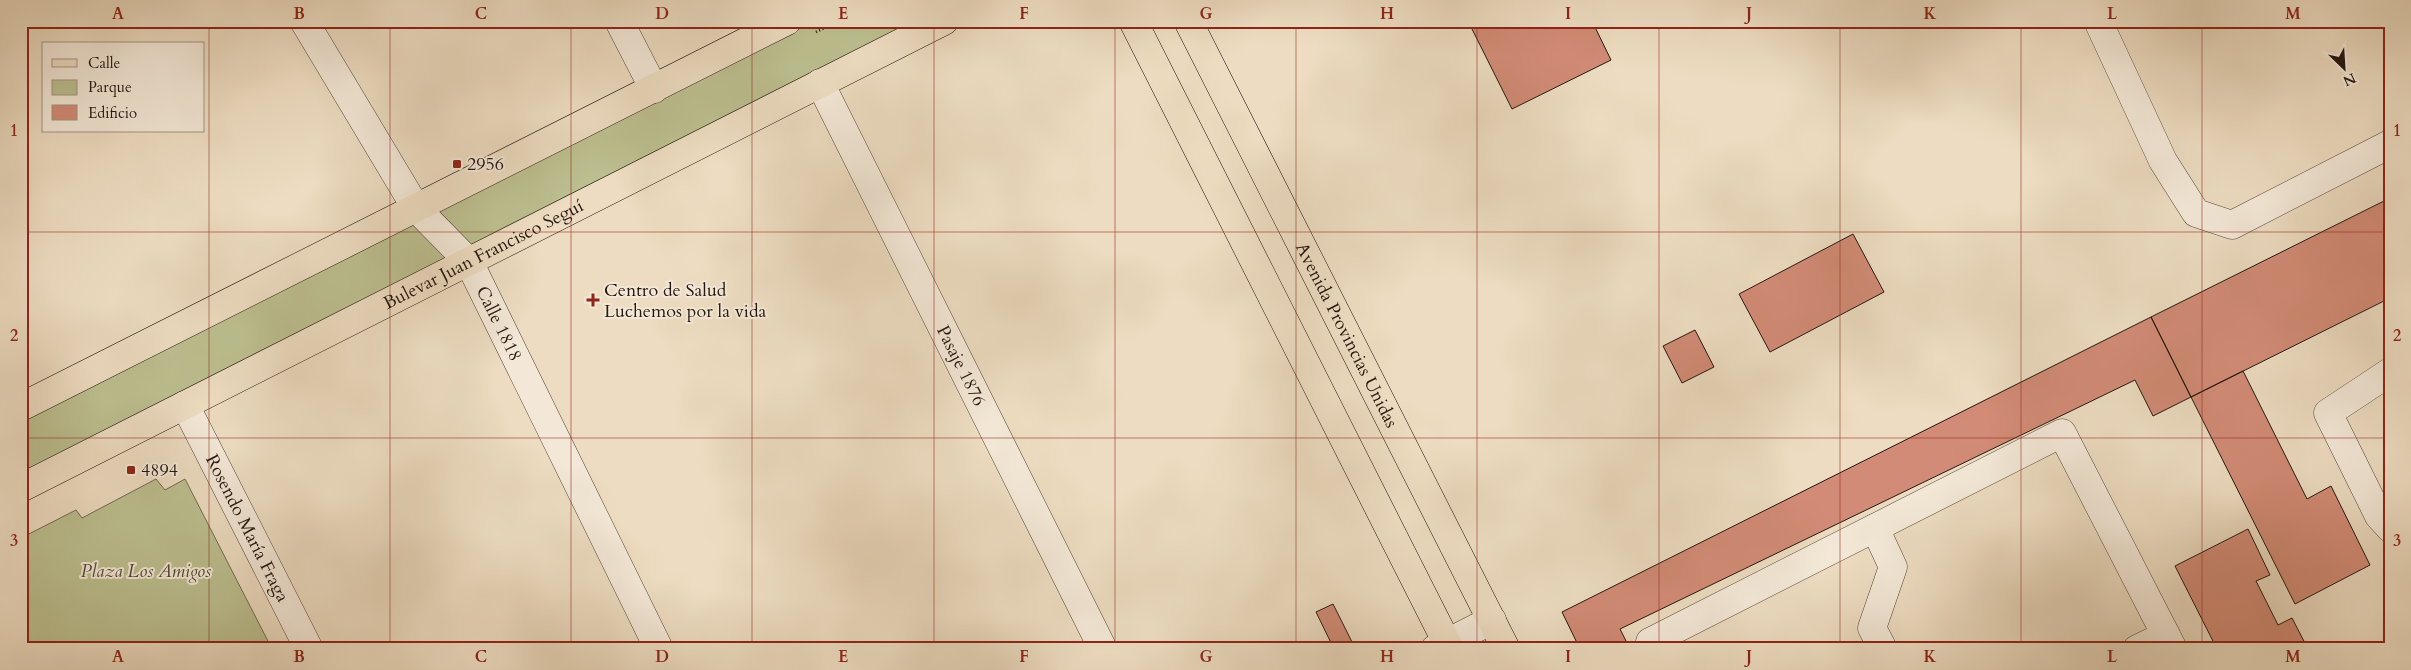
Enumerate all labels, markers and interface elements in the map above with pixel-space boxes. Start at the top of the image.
text: A [112,3,124,25]
text: B [293,3,305,25]
text: C [475,3,487,25]
text: D [655,3,669,25]
text: E [838,3,848,25]
text: F [1019,3,1029,25]
text: G [1199,3,1213,25]
text: H [1380,3,1394,25]
text: I [1565,3,1571,25]
text: J [1744,3,1752,25]
text: K [1924,3,1937,25]
text: L [2107,3,2118,25]
text: M [2285,3,2301,25]
legend [42,42,205,132]
north arrow [2318,42,2368,92]
text: Calle [88,53,121,73]
text: N [2340,68,2359,91]
text: Parque [88,77,132,97]
text: Edificio [88,103,137,123]
text: 1 [10,120,18,142]
text: 1 [2393,120,2401,142]
place label: 2956 [467,152,504,177]
marker: 2956 [451,158,463,170]
street label: Bulevar Juan Francisco Seguí [379,193,588,315]
street label: Avenida Provincias Unidas [1290,238,1404,432]
place label: Centro de Salud Luchemos por la vida [604,278,766,324]
street label: Calle 1818 [470,282,528,365]
marker: Centro de Salud Luchemos por la vida [586,293,600,307]
street label: Pasaje 1876 [931,321,992,410]
text: 2 [10,325,18,347]
text: 2 [2393,325,2401,347]
street label: Rosendo María Fraga [200,450,296,606]
place label: 4894 [141,458,178,483]
marker: 4894 [125,464,137,476]
text: 3 [10,530,18,552]
text: 3 [2393,530,2401,552]
park label: Plaza Los Amigos [81,559,211,584]
text: A [112,646,124,668]
text: B [293,646,305,668]
text: C [475,646,487,668]
text: D [655,646,669,668]
text: E [838,646,848,668]
text: F [1019,646,1029,668]
text: G [1199,646,1213,668]
text: H [1380,646,1394,668]
text: I [1565,646,1571,668]
text: J [1744,646,1752,668]
text: K [1924,646,1937,668]
text: L [2107,646,2118,668]
text: M [2285,646,2301,668]

